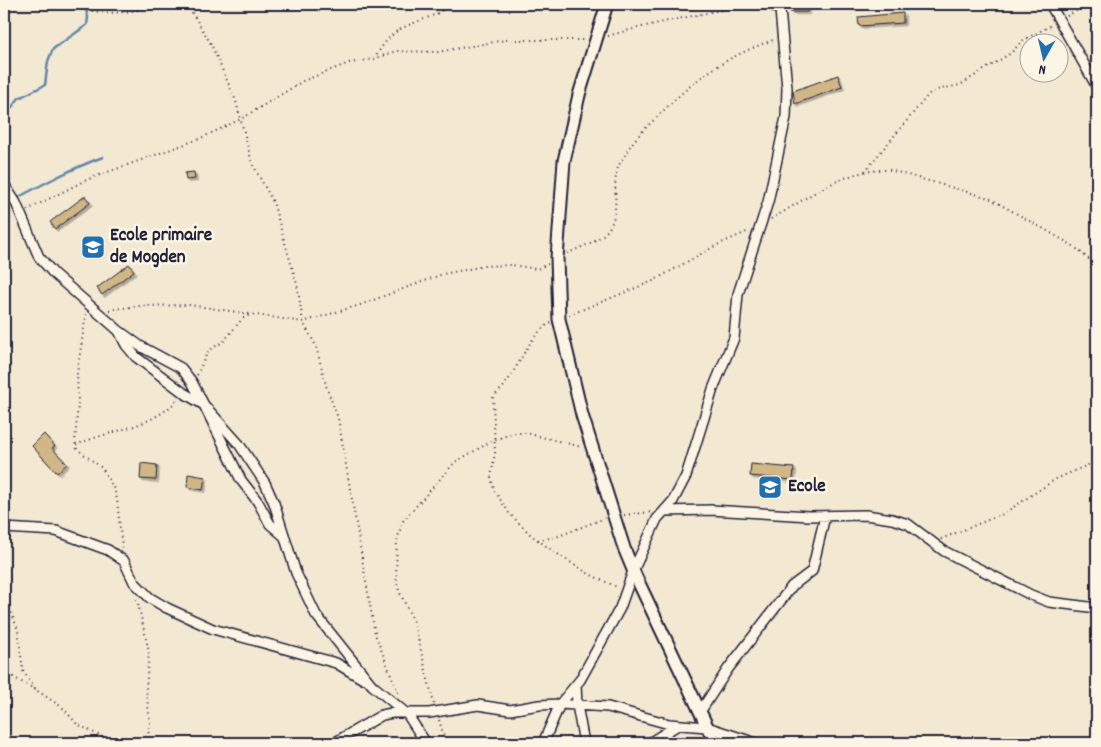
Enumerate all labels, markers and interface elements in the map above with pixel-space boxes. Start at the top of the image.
north arrow [1018,32,1068,82]
text: N [1038,58,1047,79]
place label: Ecole primaire de Mogden [110,223,212,272]
school or university icon: Ecole primaire de Mogden [80,234,106,260]
school or university icon: Ecole [757,474,783,500]
place label: Ecole [788,474,826,501]

